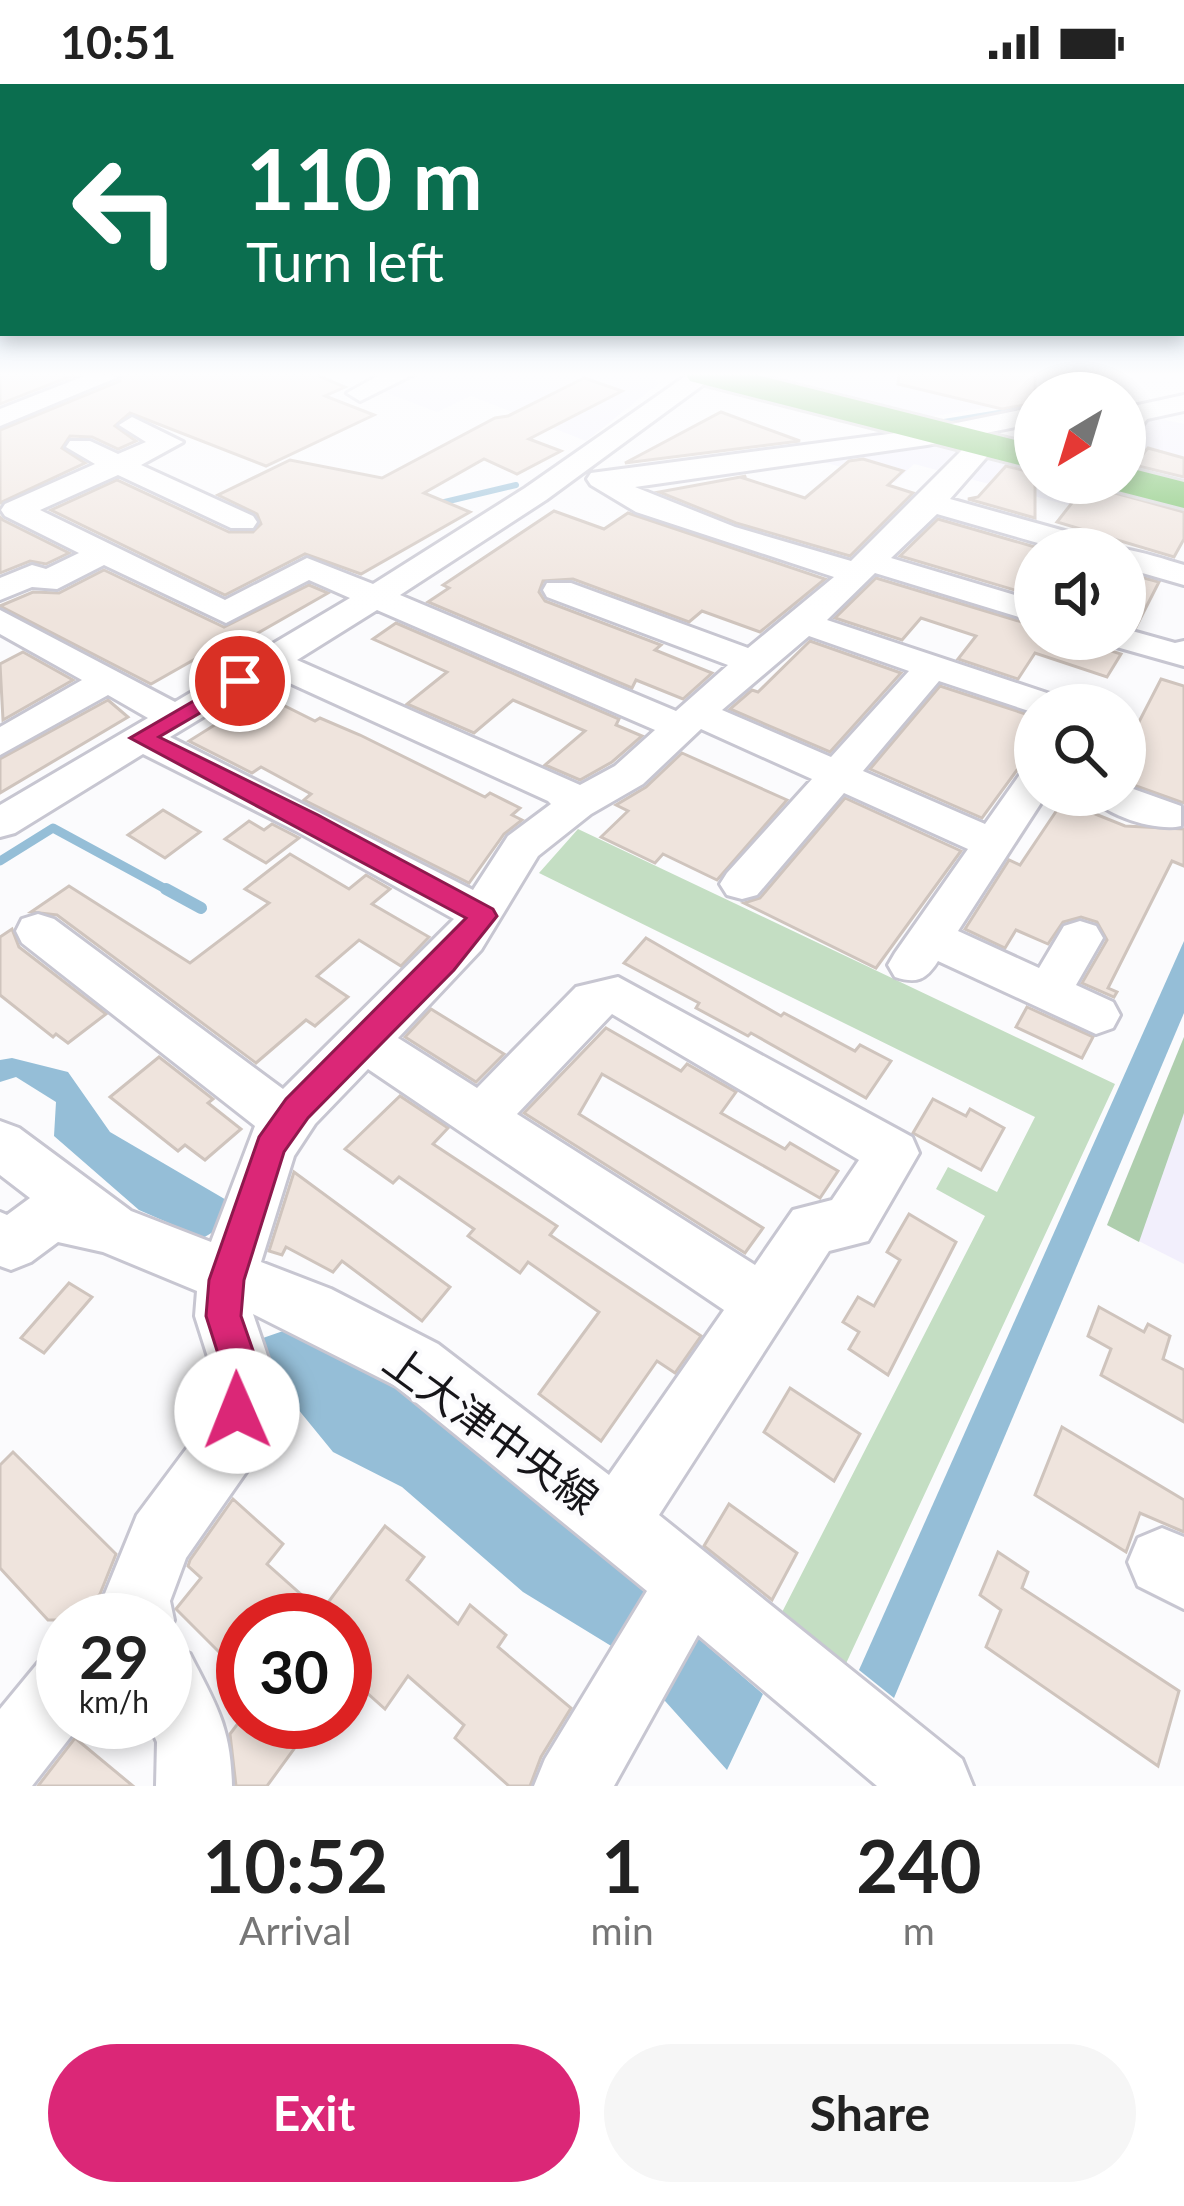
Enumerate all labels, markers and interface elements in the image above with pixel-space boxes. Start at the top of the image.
text: 10:51 [60,15,176,69]
text: 110 m [246,127,483,228]
icon: left [48,132,204,288]
text: Turn left [246,229,444,294]
north arrow [1014,372,1146,504]
map controls [1014,372,1146,816]
button: sound [1014,528,1146,660]
pin [189,630,291,732]
icon: arrive [207,648,273,714]
button: search [1014,684,1146,816]
street label: 上大津中央線 [375,1335,608,1523]
position arrow [174,1348,300,1474]
speed limit sign: 30 [216,1593,372,1749]
text: 29 [79,1620,149,1692]
text: km/h [79,1683,149,1719]
text: 10:52 [202,1822,388,1908]
text: 1 [601,1822,643,1908]
text: 240 [856,1822,981,1908]
text: Arrival [239,1907,351,1953]
text: min [591,1907,654,1953]
text: m [903,1907,935,1953]
button: Exit [48,2044,580,2182]
button: Share [604,2044,1136,2182]

